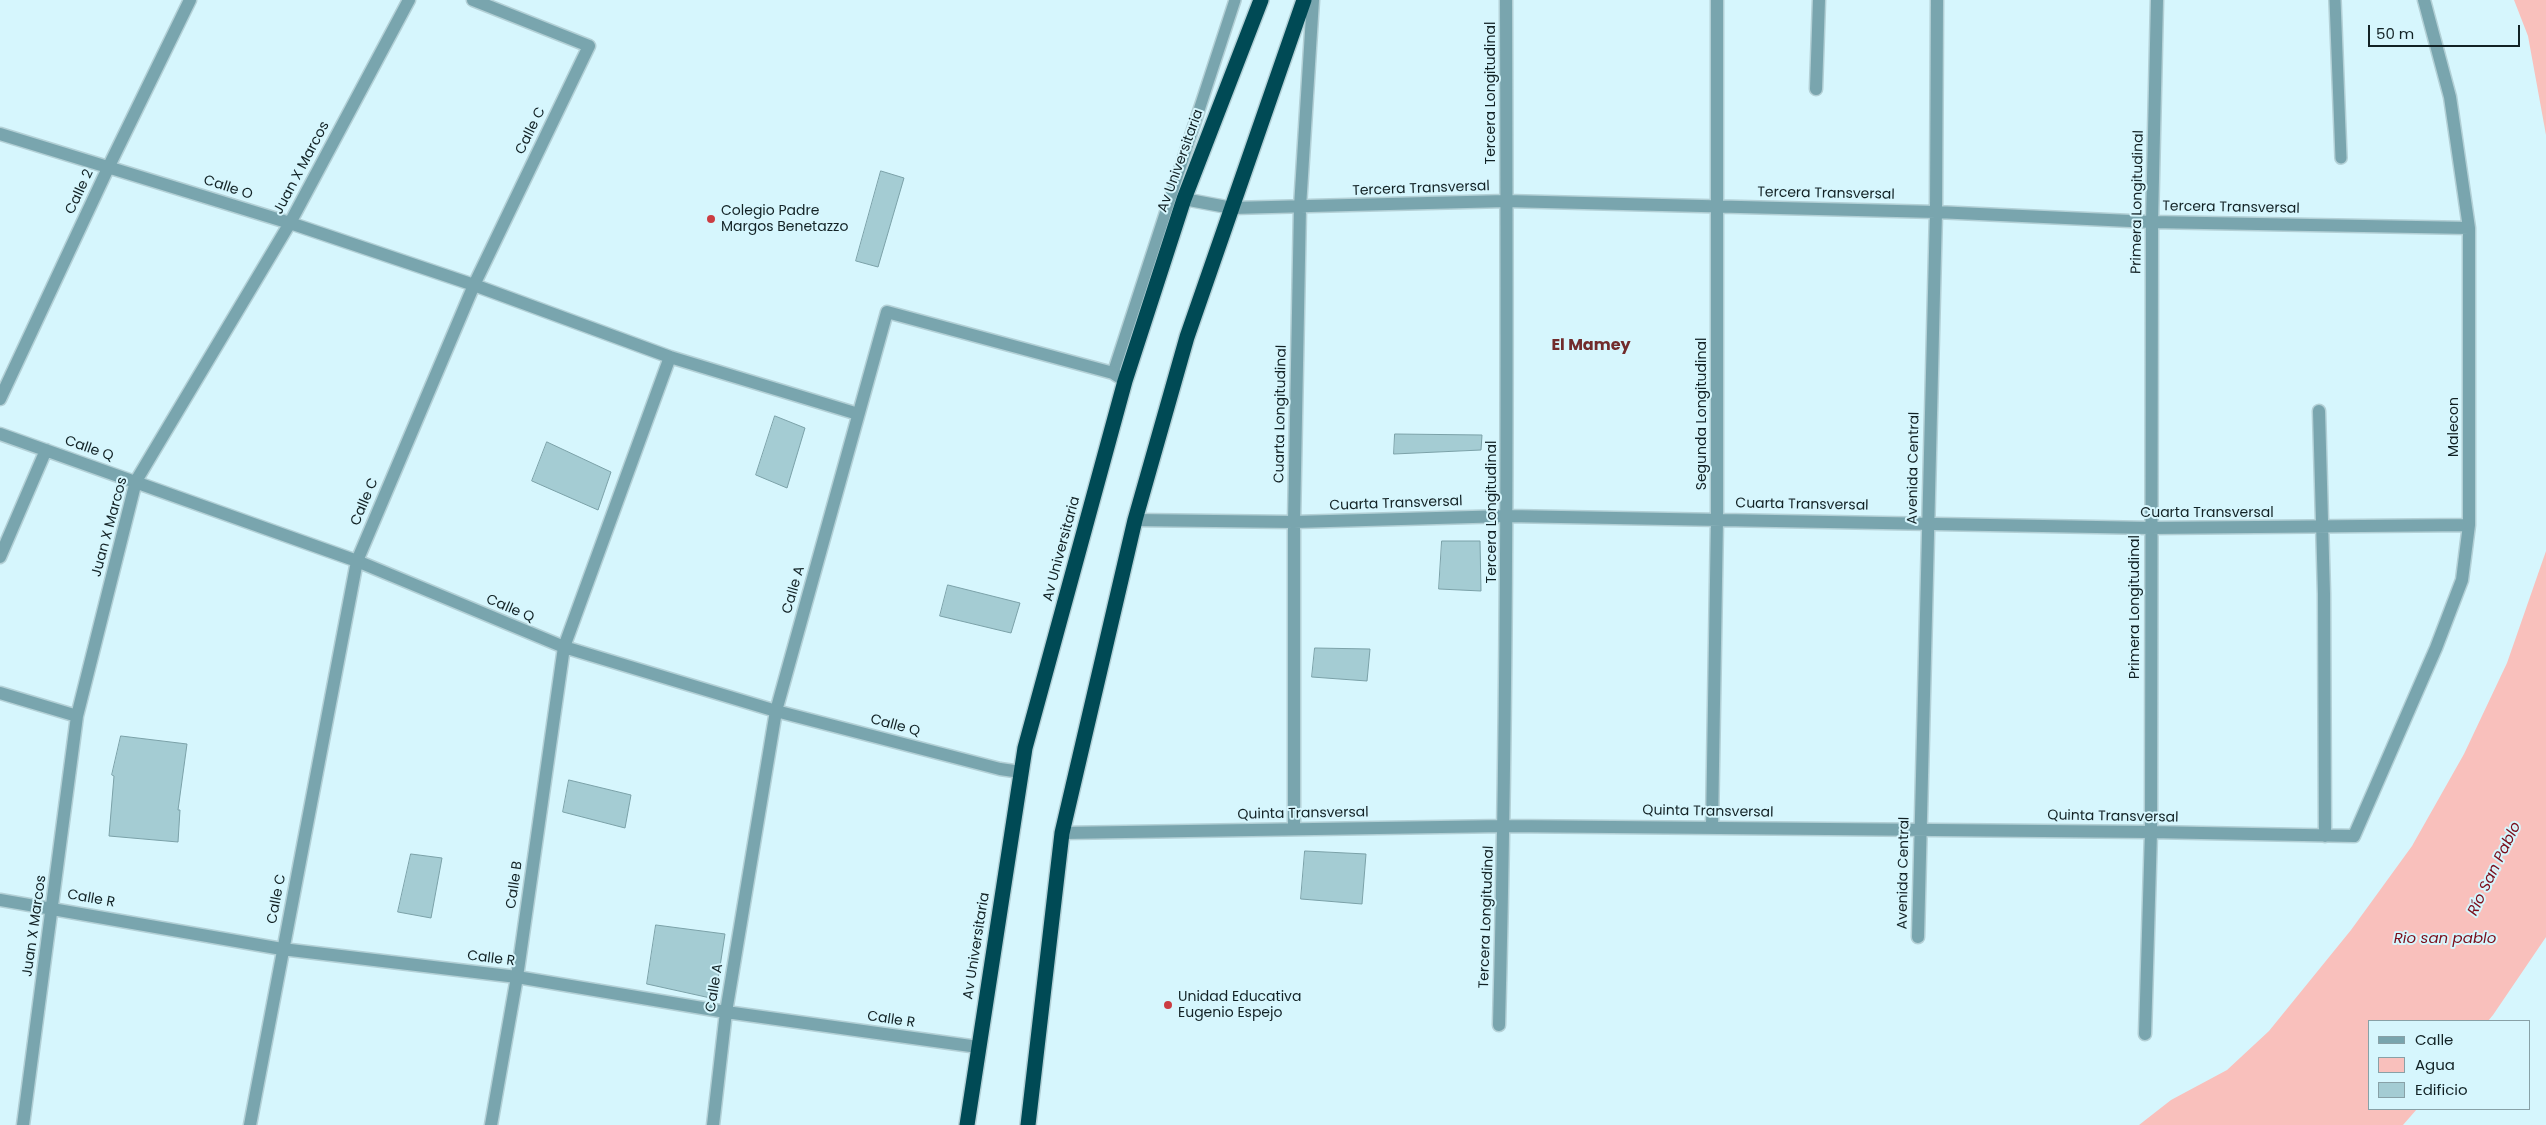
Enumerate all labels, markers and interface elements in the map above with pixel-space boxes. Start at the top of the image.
scale bar [2371,15,2524,47]
street label: Tercera Longitudinal [1483,22,1499,164]
text: 50 m [2376,23,2414,44]
street label: Calle C [512,105,550,157]
street label: Av Universitaria [1155,107,1207,215]
street label: Juan X Marcos [271,119,333,217]
street label: Primera Longitudinal [2128,130,2148,274]
street label: Calle 2 [62,167,98,217]
street label: Calle O [201,172,255,204]
street label: Tercera Transversal [1352,178,1490,200]
street label: Tercera Transversal [1757,184,1895,204]
street label: Tercera Transversal [2162,198,2300,218]
place label: Colegio Padre Margos Benetazzo [721,203,848,236]
marker: Colegio Padre Margos Benetazzo [705,213,717,225]
district label: El Mamey [1551,336,1631,356]
street label: Segunda Longitudinal [1694,338,1710,490]
street label: Cuarta Longitudinal [1271,345,1291,483]
street label: Malecon [2446,397,2462,457]
street label: Avenida Central [1905,412,1923,524]
street label: Calle Q [62,433,116,465]
street label: Tercera Longitudinal [1484,441,1500,583]
street label: Juan X Marcos [89,475,131,579]
street label: Calle C [347,476,383,528]
street label: Cuarta Transversal [1329,493,1463,515]
street label: Av Universitaria [1040,495,1084,603]
street label: Cuarta Transversal [1735,495,1869,515]
street label: Cuarta Transversal [2140,505,2274,521]
street label: Primera Longitudinal [2127,535,2143,679]
street label: Calle A [779,564,809,616]
street label: Calle Q [483,591,537,627]
street label: Calle Q [868,711,922,741]
street label: Quinta Transversal [1642,802,1774,822]
street label: Quinta Transversal [1237,804,1369,824]
street label: Quinta Transversal [2047,807,2179,827]
street label: Avenida Central [1895,817,1913,929]
water label: Río San Pablo [2465,819,2525,919]
street label: Tercera Longitudinal [1476,845,1498,989]
street label: Calle B [503,860,527,910]
street label: Calle C [264,873,290,925]
street label: Juan X Marcos [20,874,50,978]
street label: Calle R [66,887,116,911]
street label: Av Universitaria [960,891,994,1001]
water label: Rio san pablo [2394,930,2496,948]
street label: Calle R [466,948,516,970]
street label: Calle A [703,962,727,1014]
place label: Unidad Educativa Eugenio Espejo [1178,989,1301,1022]
marker: Unidad Educativa Eugenio Espejo [1162,999,1174,1011]
street label: Calle R [866,1008,916,1032]
legend [2368,1020,2531,1110]
text: Calle [2415,1029,2453,1050]
text: Agua [2415,1054,2455,1075]
text: Edificio [2415,1079,2468,1100]

